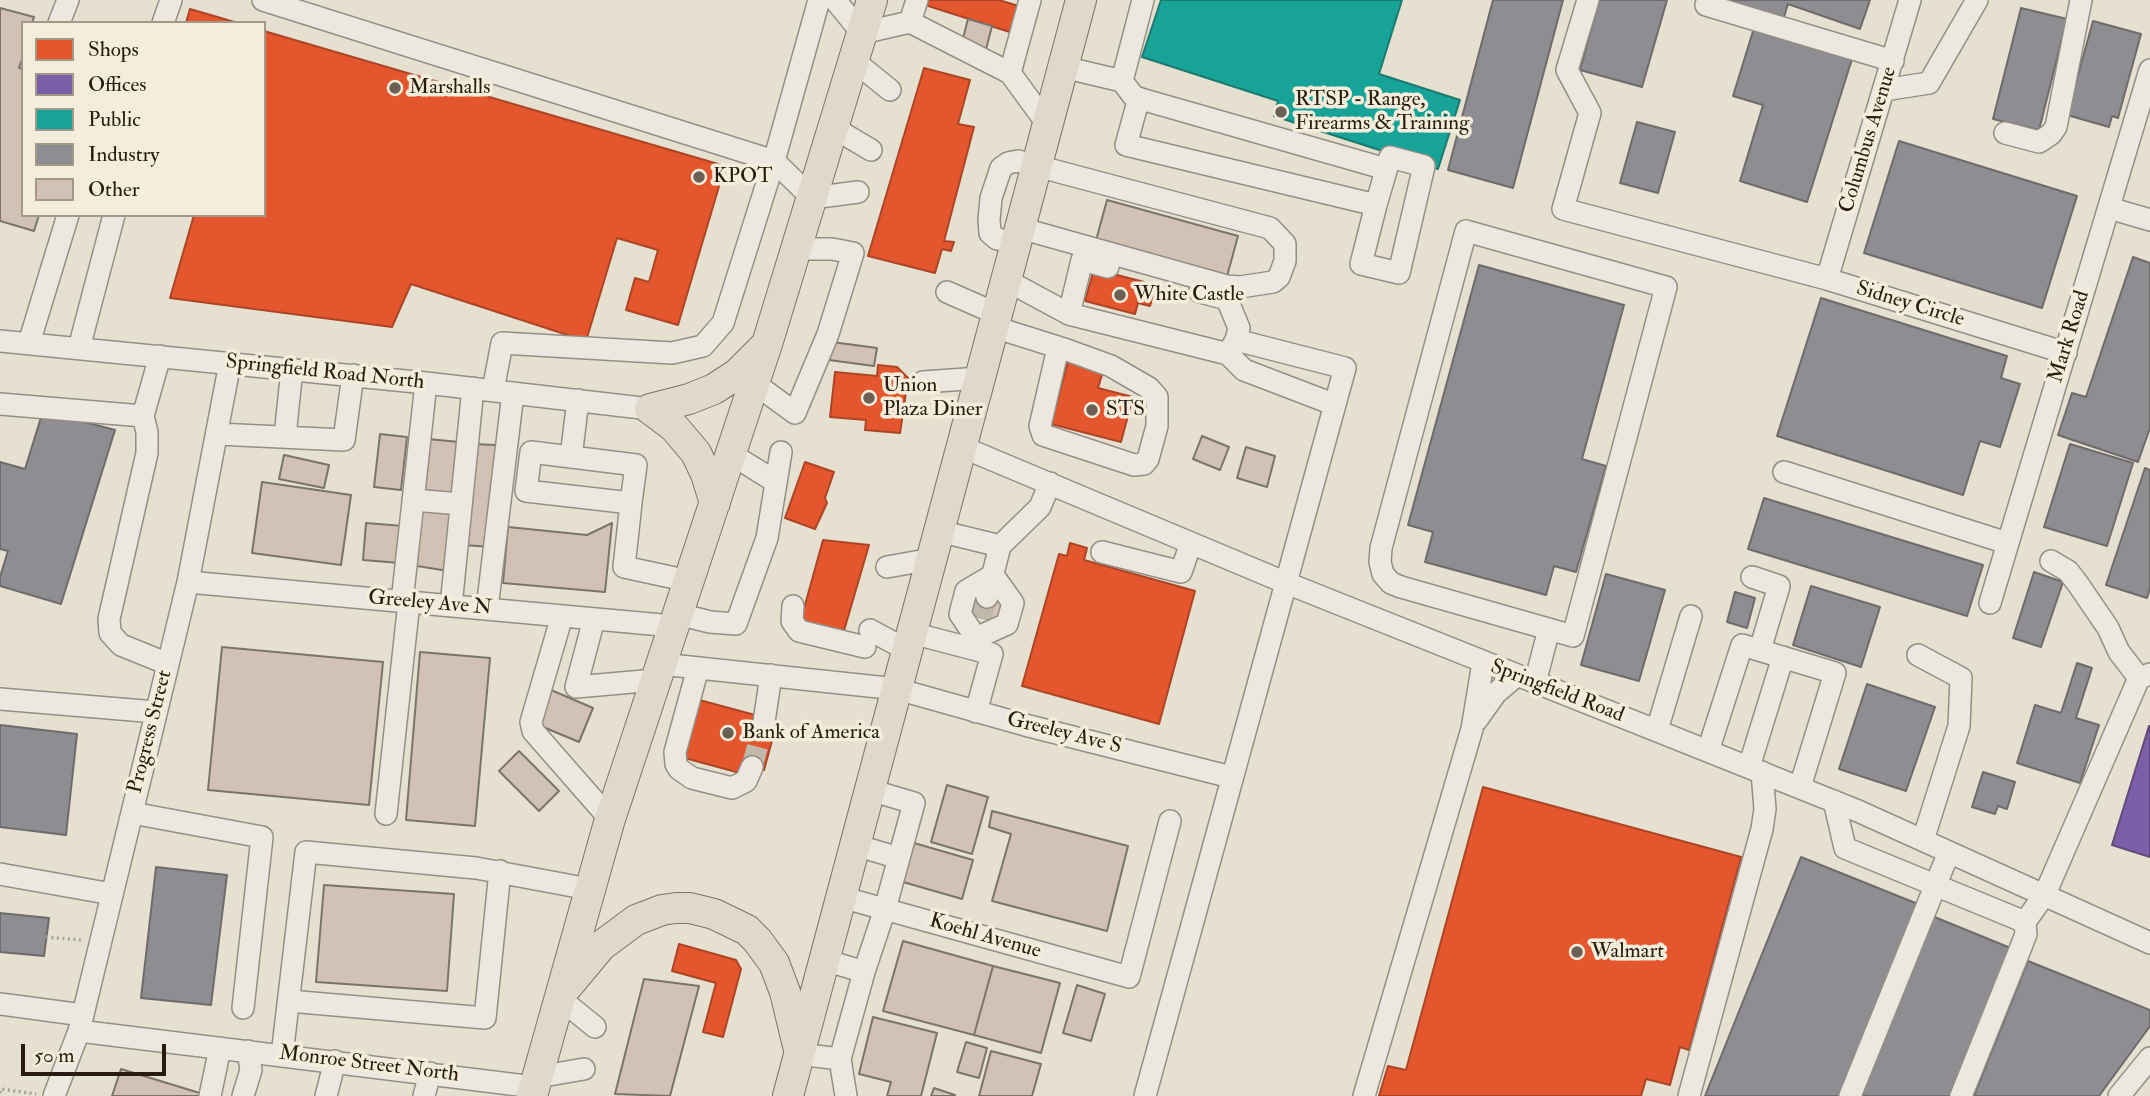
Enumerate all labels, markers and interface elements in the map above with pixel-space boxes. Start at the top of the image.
legend [21,21,266,217]
text: Shops [88,36,139,63]
street label: Columbus Avenue [1835,64,1903,216]
text: Offices [88,71,146,98]
place label: Marshalls [409,75,490,101]
marker: Marshalls [387,80,403,96]
place label: RTSP - Range, Firearms & Training [1295,87,1469,137]
marker: RTSP - Range, Firearms & Training [1273,104,1289,120]
text: Public [88,106,141,133]
text: Industry [88,141,160,168]
place label: KPOT [713,164,773,190]
marker: KPOT [691,169,707,185]
text: Other [88,176,140,203]
street label: Sidney Circle [1853,277,1967,333]
place label: White Castle [1134,282,1244,308]
marker: White Castle [1112,287,1128,303]
street label: Mark Road [2044,288,2096,386]
street label: Springfield Road North [224,350,426,396]
place label: Union Plaza Diner [883,373,983,423]
marker: Union Plaza Diner [861,390,877,406]
place label: STS [1106,397,1145,423]
marker: STS [1084,402,1100,418]
street label: Greeley Ave N [367,586,493,622]
street label: Springfield Road [1487,655,1627,729]
street label: Progress Street [124,668,178,796]
street label: Greeley Ave S [1004,708,1124,760]
place label: Bank of America [742,720,880,746]
marker: Bank of America [720,725,736,741]
street label: Koehl Avenue [926,909,1044,965]
place label: Walmart [1591,939,1664,965]
marker: Walmart [1569,944,1585,960]
scale bar [24,1030,170,1074]
street label: Monroe Street North [278,1041,460,1089]
text: 50 m [34,1042,75,1069]

